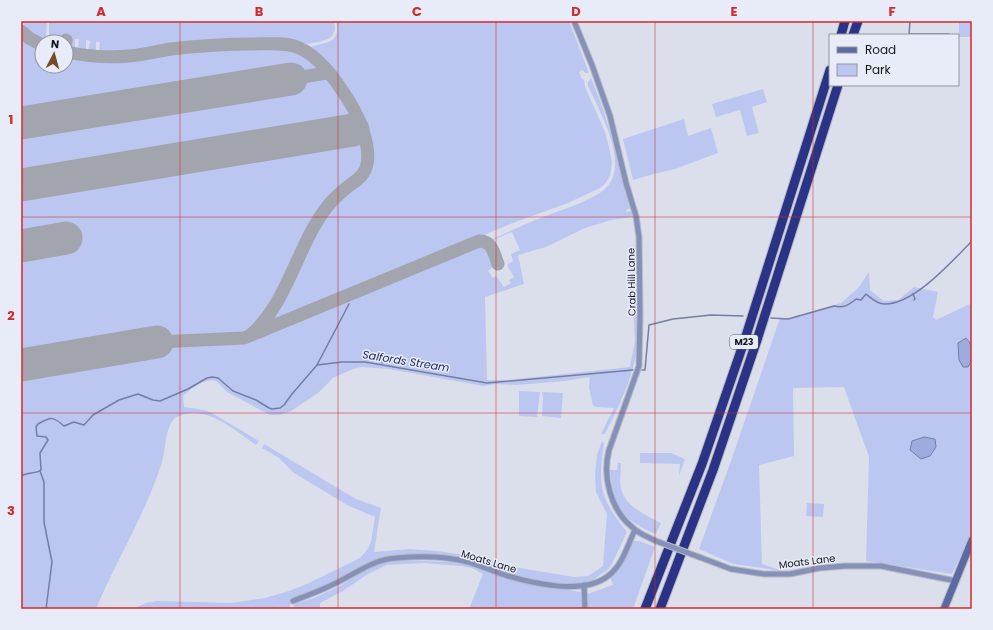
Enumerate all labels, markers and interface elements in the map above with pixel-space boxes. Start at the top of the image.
text: A [96,2,106,21]
text: B [255,2,264,21]
text: C [412,2,422,21]
text: D [571,2,581,21]
text: E [730,2,738,21]
text: F [888,2,896,21]
north arrow [34,34,74,74]
legend [829,34,959,86]
text: N [50,36,60,52]
text: Road [865,41,896,58]
text: Park [865,61,892,78]
text: 1 [9,110,13,129]
street label: Crab Hill Lane [623,248,640,316]
text: 2 [7,306,15,325]
road number: M23 [730,335,758,349]
water label: Salfords Stream [361,346,451,376]
text: 3 [7,501,15,520]
street label: Moats Lane [459,546,518,577]
street label: Moats Lane [778,551,836,572]

